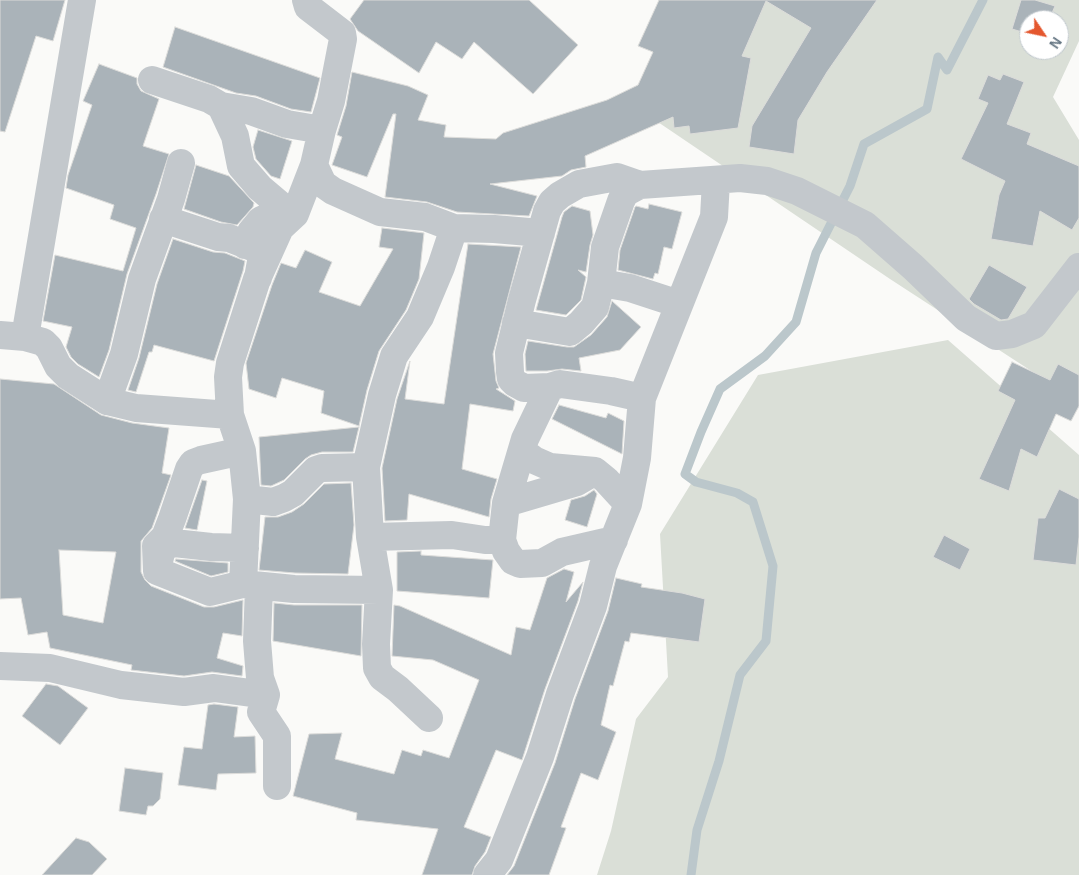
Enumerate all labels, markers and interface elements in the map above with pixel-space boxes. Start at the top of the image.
north arrow [1019,10,1069,60]
text: N [1046,34,1065,51]

